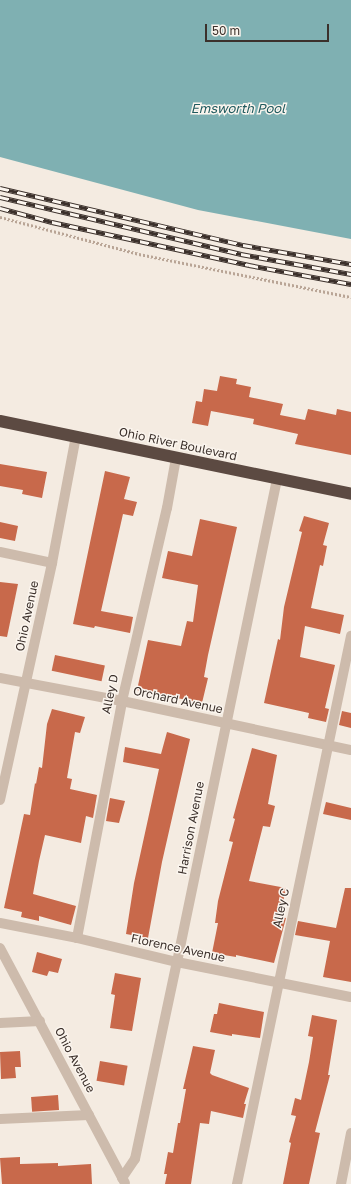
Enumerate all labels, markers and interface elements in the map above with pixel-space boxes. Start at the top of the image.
scale bar [207,16,331,42]
text: 50 m [212,23,240,38]
water label: Emsworth Pool [191,100,285,116]
street label: Ohio River Boulevard [118,424,238,464]
street label: Ohio Avenue [12,579,42,653]
street label: Alley D [99,673,121,715]
street label: Orchard Avenue [132,683,224,717]
street label: Harrison Avenue [175,780,207,876]
street label: Alley C [270,887,292,929]
street label: Florence Avenue [130,931,226,965]
street label: Ohio Avenue [52,1025,98,1095]

